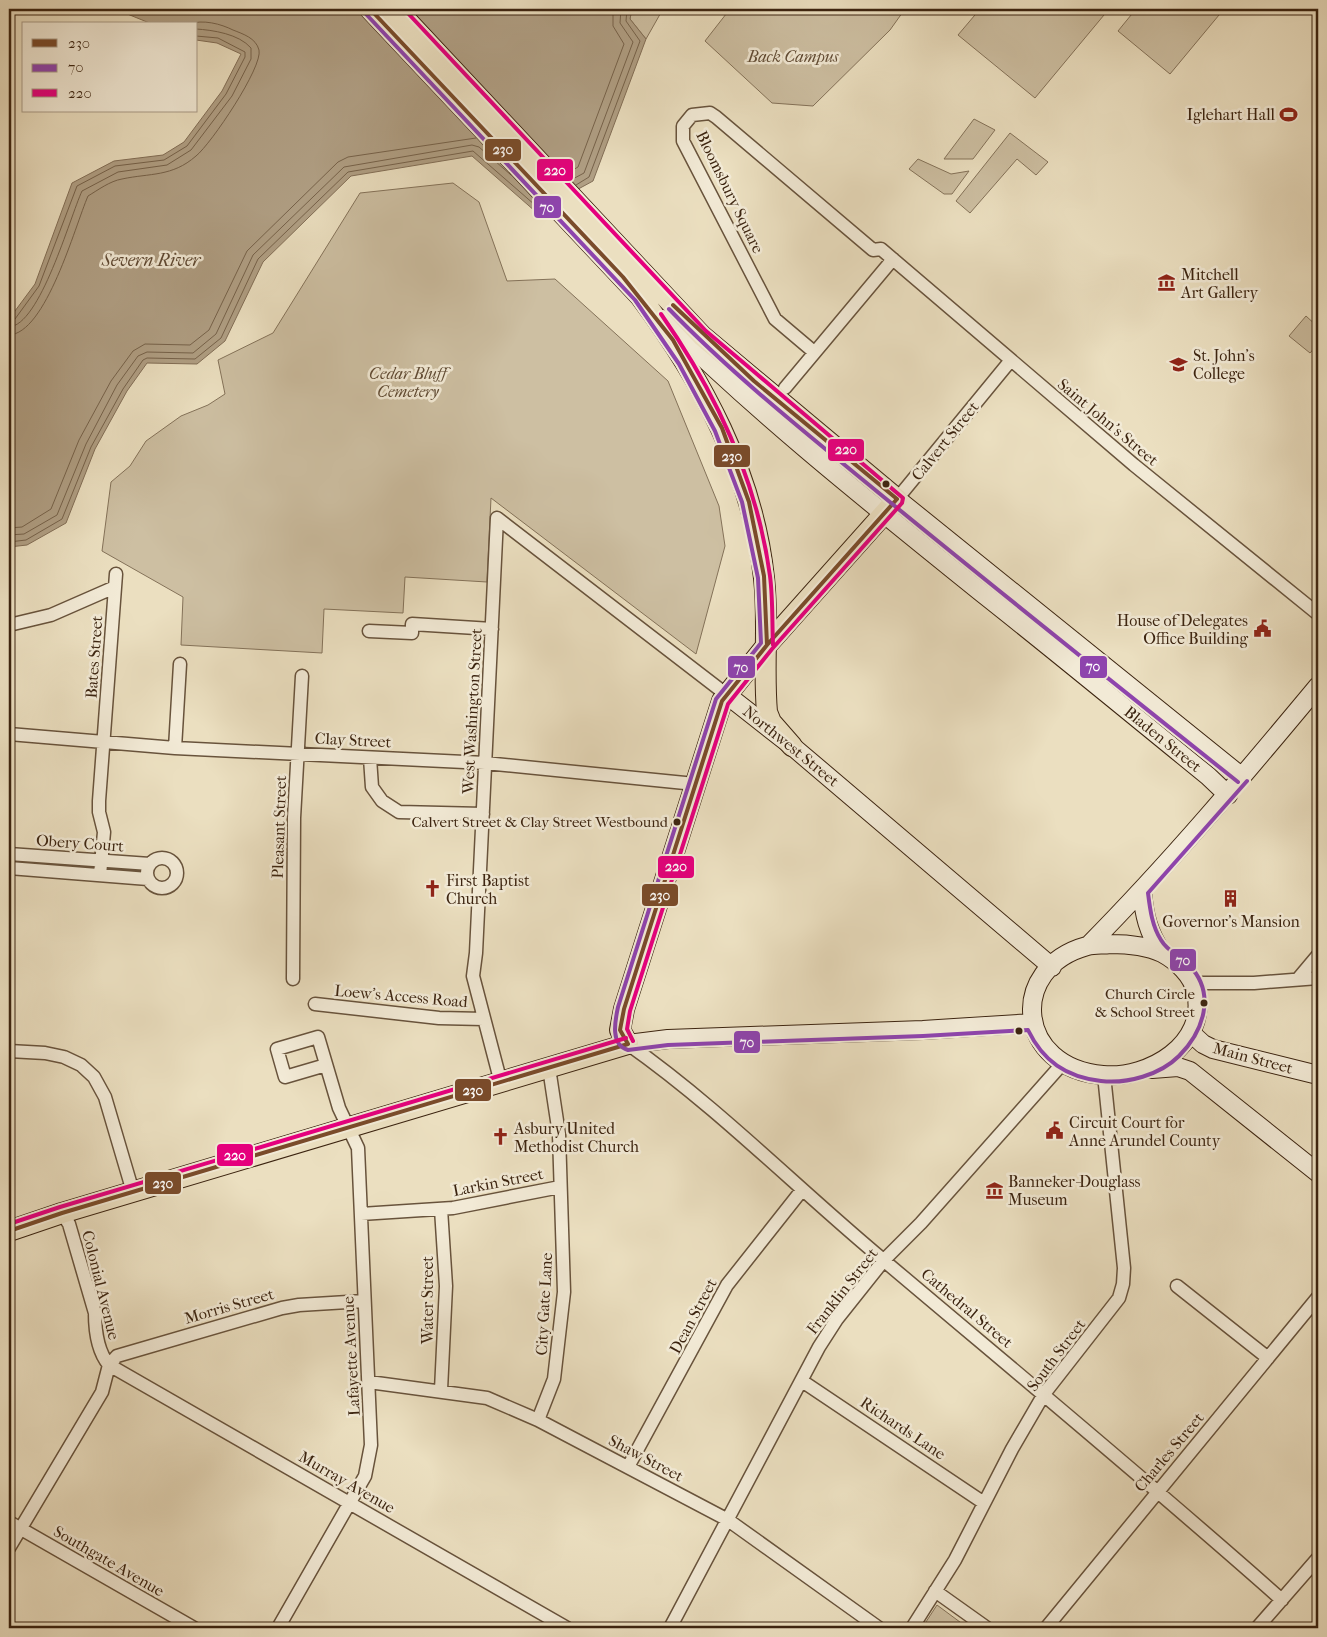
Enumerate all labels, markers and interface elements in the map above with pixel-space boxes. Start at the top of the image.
legend [22,22,198,112]
text: 230 [68,34,90,52]
park label: Back Campus [746,47,840,66]
text: 70 [68,58,83,76]
text: 220 [68,84,92,102]
sports icon: Iglehart Hall [1279,104,1299,124]
place label: Iglehart Hall [1187,105,1276,124]
street label: Bloomsbury Square [692,128,768,256]
line badge: 230 [484,138,522,162]
text: 230 [493,141,514,158]
line badge: 220 [536,158,574,182]
text: 220 [544,162,566,179]
line badge: 70 [533,195,562,219]
text: 70 [539,199,554,216]
water label: Severn River [101,250,202,271]
place label: Mitchell Art Gallery [1180,265,1259,302]
museum icon: Mitchell Art Gallery [1157,273,1177,293]
place label: St. John's College [1193,346,1255,383]
school or university icon: St. John's College [1169,354,1189,374]
park label: Cedar Bluff Cemetery [369,364,452,401]
street label: Saint John's Street [1054,374,1162,470]
street label: Calvert Street [907,397,983,484]
line badge: 220 [827,438,865,462]
text: 220 [835,441,857,458]
line badge: 230 [713,444,751,468]
text: 230 [722,448,743,465]
unlabelled marker [881,479,891,489]
place label: House of Delegates Office Building [1117,611,1248,648]
street label: Bates Street [82,615,106,699]
public building icon: House of Delegates Office Building [1252,619,1272,639]
street label: West Washington Street [458,627,486,795]
line badge: 70 [727,655,756,679]
line badge: 70 [1079,655,1108,679]
text: 70 [1085,658,1100,675]
text: 70 [733,659,748,676]
street label: Northwest Street [739,702,843,791]
street label: Bladen Street [1121,702,1206,776]
street label: Clay Street [314,729,392,752]
street label: Pleasant Street [268,775,290,879]
place label: Calvert Street & Clay Street Westbound [411,813,669,831]
marker: Calvert Street & Clay Street Westbound [672,817,682,827]
street label: Obery Court [35,830,125,856]
line badge: 220 [657,855,695,879]
text: 220 [665,858,687,875]
place label: First Baptist Church [446,871,530,908]
church icon: First Baptist Church [422,879,442,899]
line badge: 230 [641,883,679,907]
text: 230 [650,887,671,904]
building icon: Governor's Mansion [1221,889,1241,909]
place label: Governor's Mansion [1162,912,1300,931]
line badge: 70 [1169,948,1197,972]
text: 70 [1175,952,1190,969]
street label: Loew's Access Road [334,981,469,1011]
place label: Church Circle & School Street [1095,985,1196,1021]
marker: Church Circle & School Street [1199,998,1209,1008]
unlabelled marker [1014,1026,1024,1036]
line badge: 70 [733,1030,761,1054]
text: 70 [739,1034,754,1051]
street label: Main Street [1211,1038,1295,1078]
line badge: 230 [454,1078,492,1102]
text: 230 [463,1082,484,1099]
place label: Circuit Court for Anne Arundel County [1068,1113,1221,1150]
place label: Asbury United Methodist Church [513,1119,639,1156]
public building icon: Circuit Court for Anne Arundel County [1045,1121,1065,1141]
church icon: Asbury United Methodist Church [490,1127,510,1147]
line badge: 220 [216,1143,254,1167]
text: 220 [224,1147,246,1164]
street label: Larkin Street [451,1164,545,1200]
line badge: 230 [144,1171,182,1195]
place label: Banneker-Douglass Museum [1008,1172,1141,1209]
text: 230 [153,1175,174,1192]
museum icon: Banneker-Douglass Museum [984,1180,1004,1200]
street label: Colonial Avenue [78,1228,124,1342]
street label: Franklin Street [802,1244,882,1338]
street label: City Gate Lane [532,1252,556,1356]
street label: Water Street [418,1256,437,1345]
street label: Cathedral Street [917,1264,1017,1352]
street label: Dean Street [665,1275,721,1357]
street label: Morris Street [182,1284,276,1328]
street label: Lafayette Avenue [338,1295,364,1416]
street label: South Street [1023,1315,1090,1395]
street label: Richards Lane [857,1393,949,1463]
street label: Charles Street [1130,1408,1208,1496]
street label: Shaw Street [605,1430,687,1486]
street label: Murray Avenue [296,1447,399,1517]
street label: Southgate Avenue [50,1522,168,1600]

